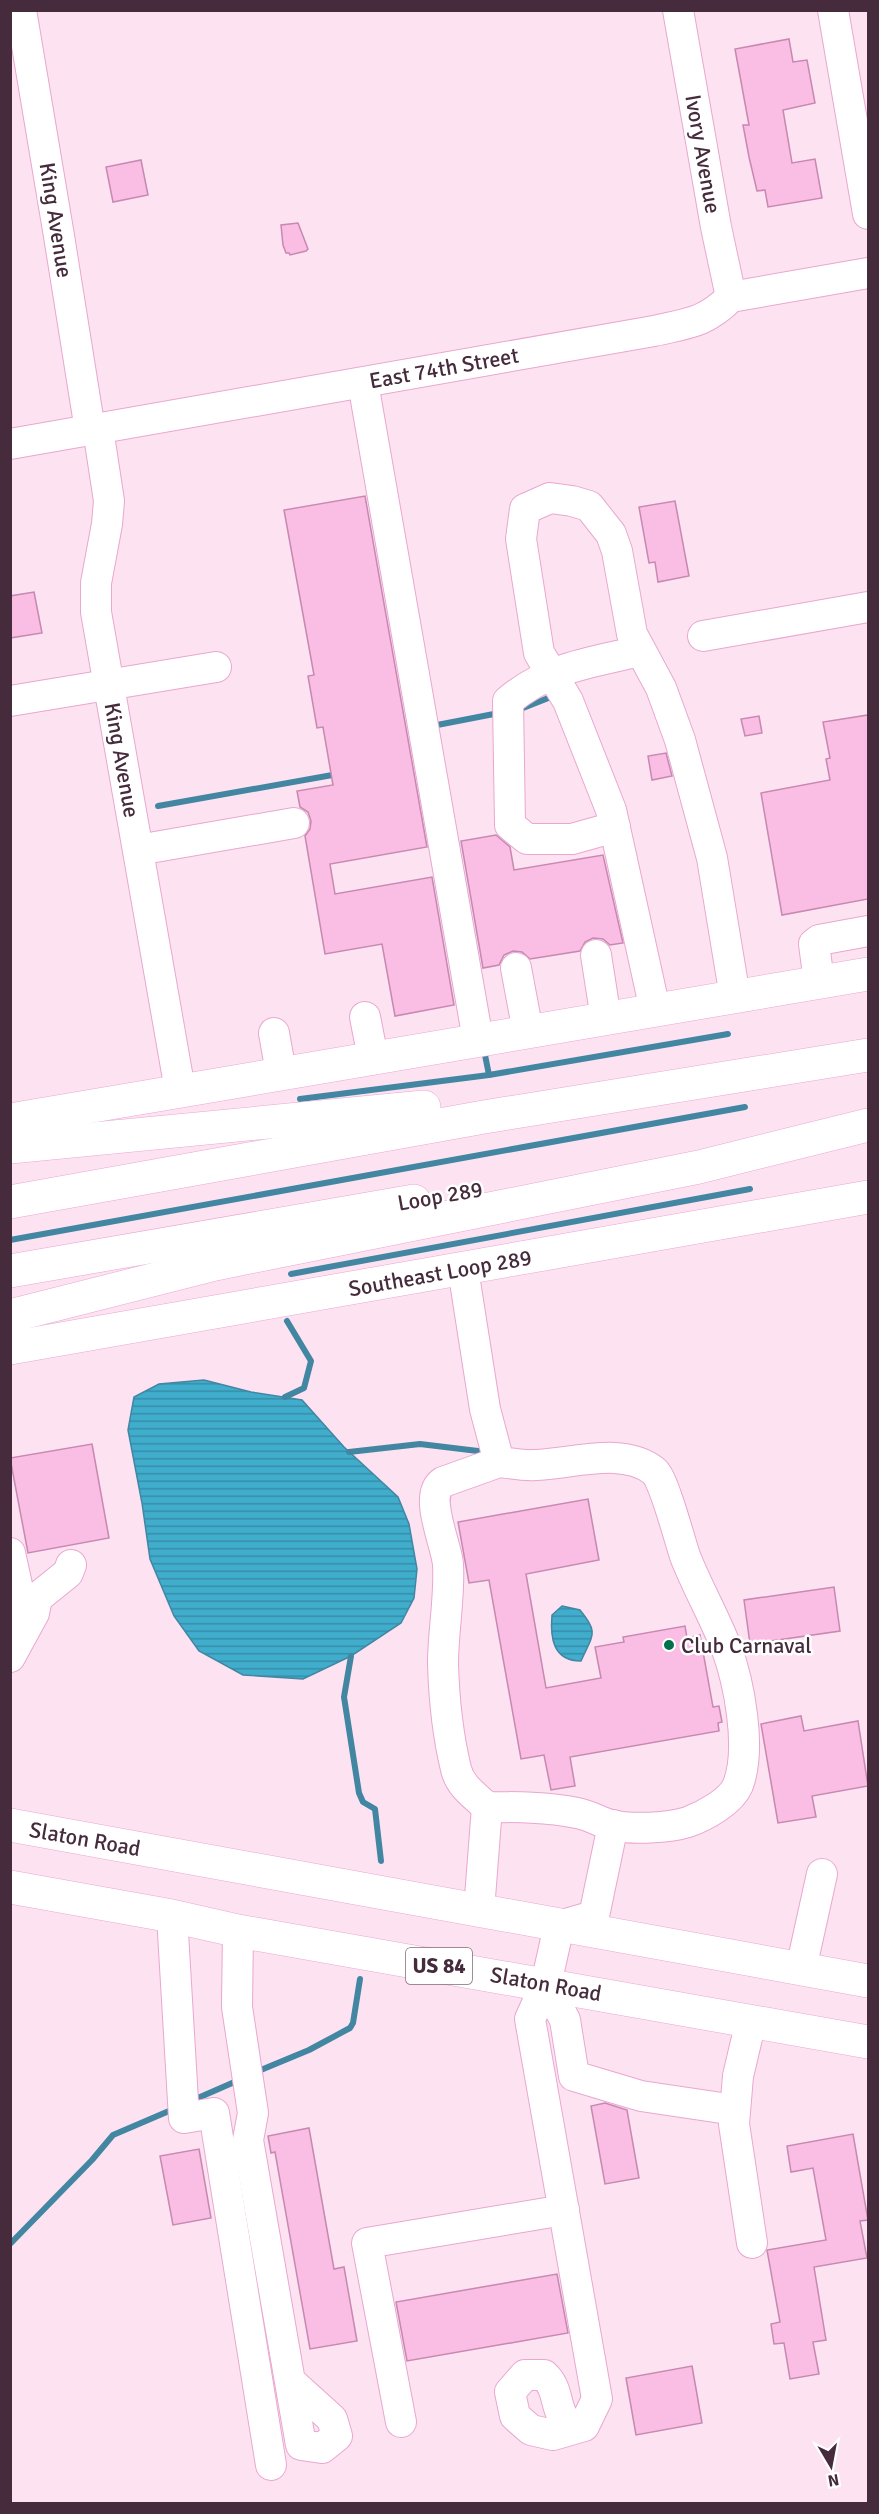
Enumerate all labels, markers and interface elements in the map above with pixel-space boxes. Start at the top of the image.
street label: Ivory Avenue [679,92,727,216]
street label: King Avenue [34,160,78,280]
street label: East 74th Street [367,342,521,394]
street label: King Avenue [99,700,145,820]
street label: Loop 289 [395,1175,485,1217]
street label: Southeast Loop 289 [346,1244,534,1302]
place label: Club Carnaval [681,1632,812,1659]
marker: Club Carnaval [662,1638,676,1652]
street label: Slaton Road [27,1816,143,1862]
road number: US 84 [406,1948,472,1984]
street label: Slaton Road [488,1961,604,2007]
north arrow [801,2436,861,2496]
text: N [826,2469,841,2491]

